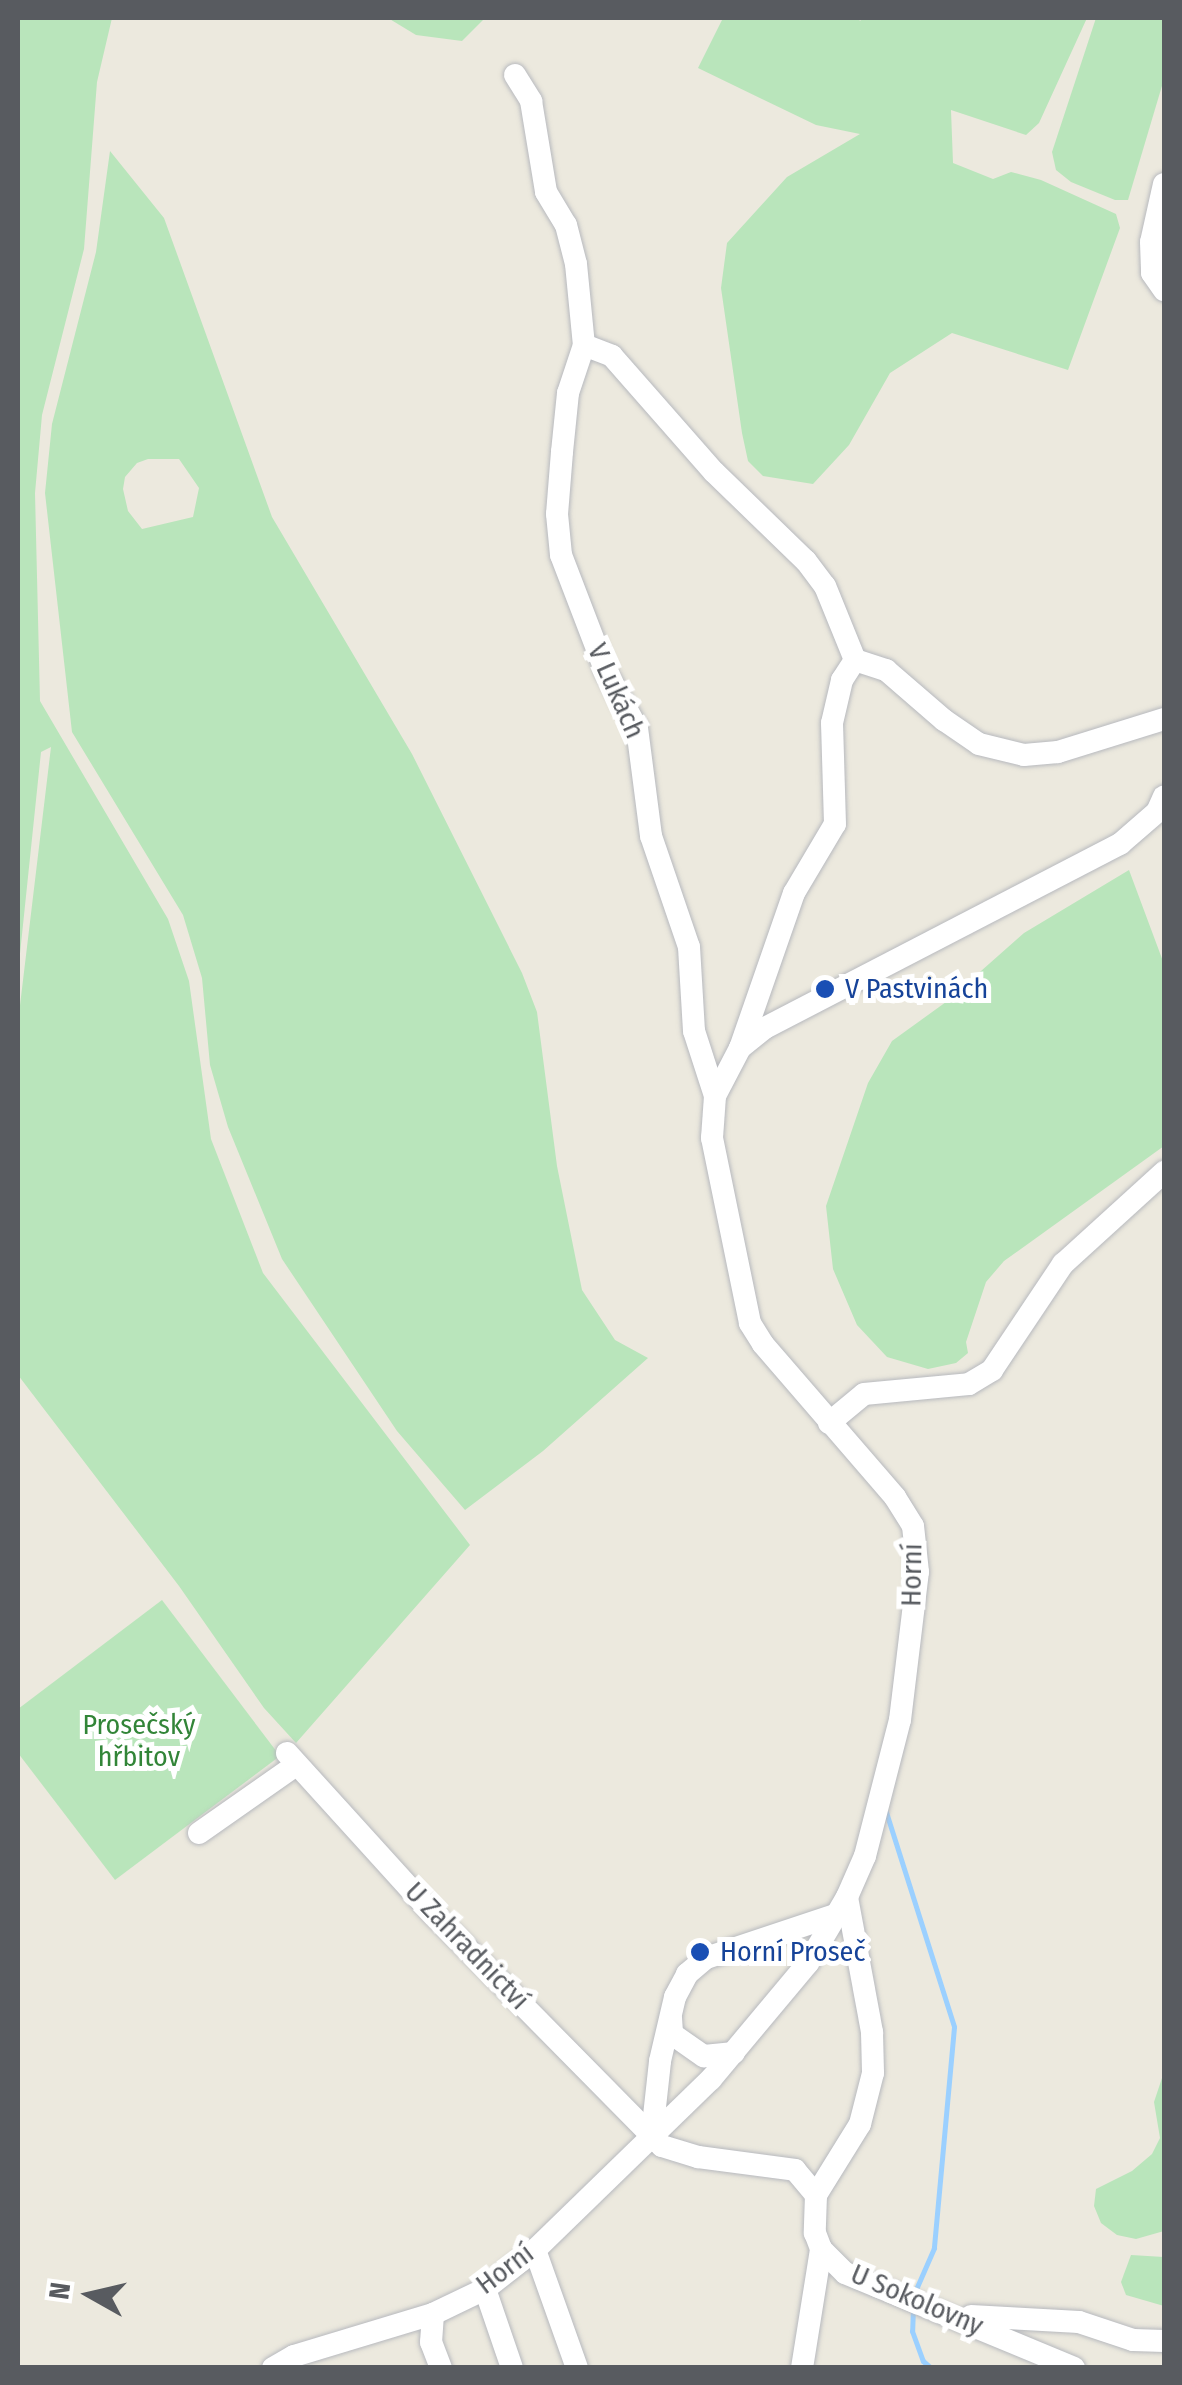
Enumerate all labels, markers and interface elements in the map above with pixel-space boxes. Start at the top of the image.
street label: V Lukách [580,638,652,744]
place label: V Pastvinách [845,972,988,1006]
marker: V Pastvinách [814,978,836,1000]
street label: Horní [895,1543,929,1607]
park label: Prosečský hřbitov [82,1708,196,1774]
street label: U Zahradnictví [398,1875,536,2017]
place label: Horní Proseč [720,1935,865,1969]
marker: Horní Proseč [689,1941,711,1963]
street label: Horní [470,2237,540,2301]
north arrow [40,2245,140,2345]
street label: U Sokolovny [846,2257,988,2343]
text: N [42,2280,77,2301]

